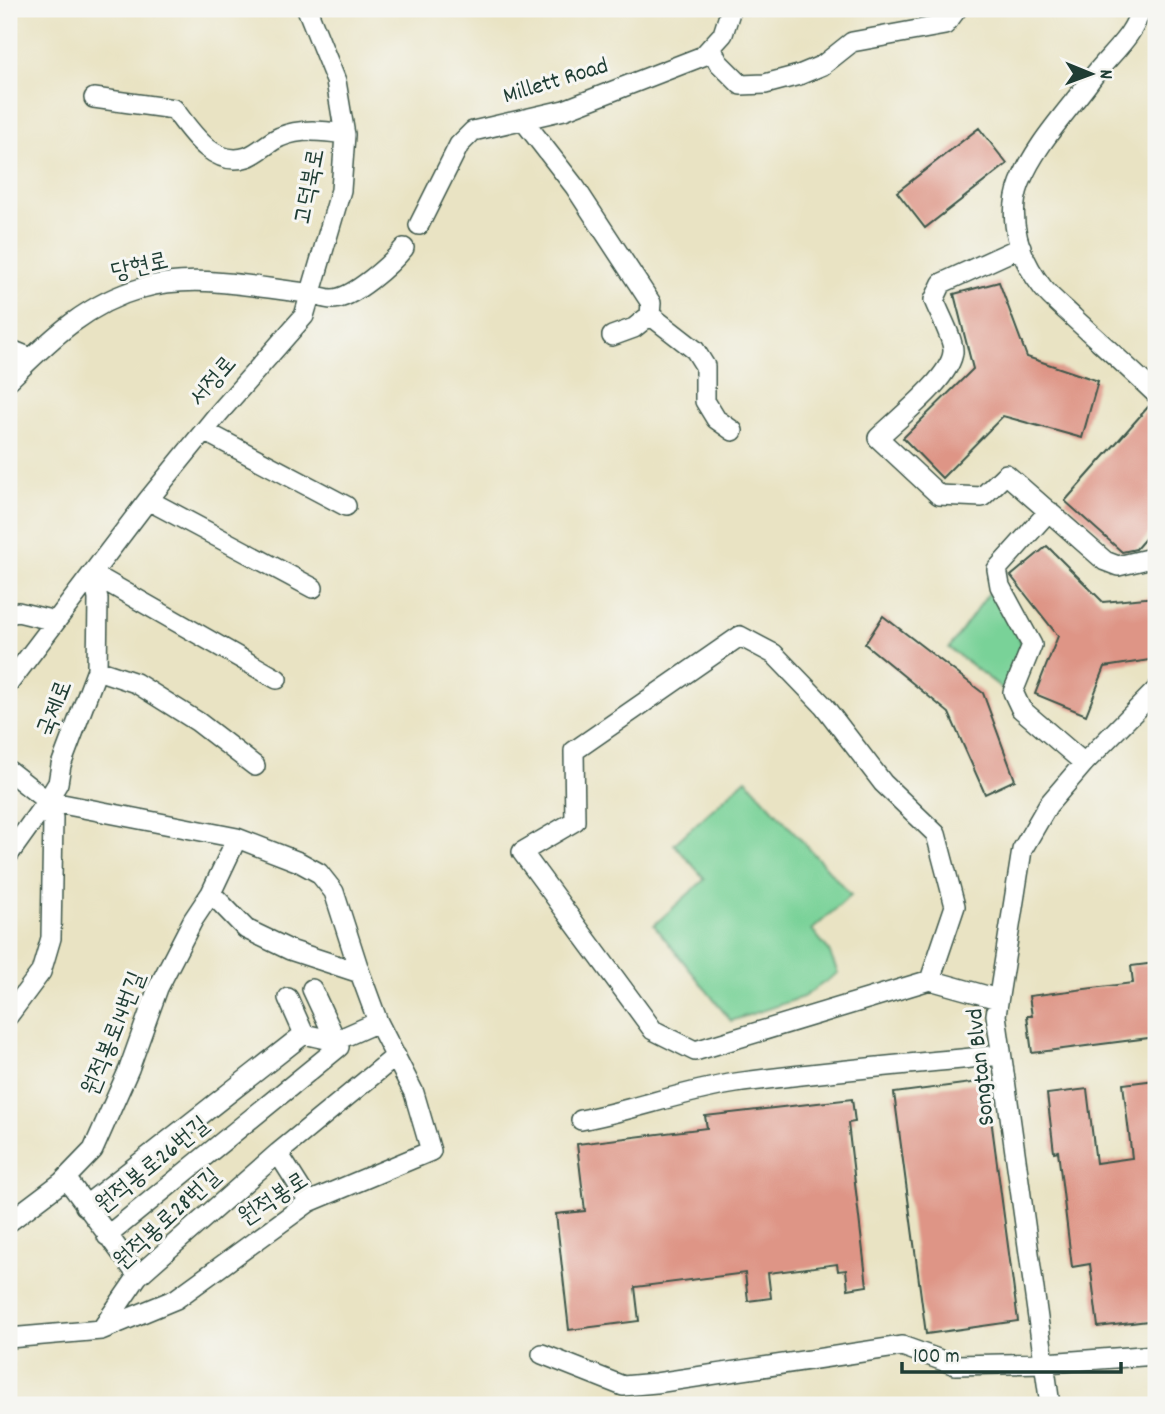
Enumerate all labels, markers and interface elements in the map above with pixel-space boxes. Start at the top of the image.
north arrow [1056,38,1126,108]
street label: Millett Road [499,50,613,114]
text: N [1091,69,1118,79]
street label: 고덕북로 [287,146,335,228]
street label: 당현로 [108,245,172,291]
street label: 서정로 [182,349,246,415]
street label: 국제로 [30,676,82,742]
street label: 원적봉로14번길 [75,967,155,1101]
street label: Songtan Blvd [959,1007,1005,1127]
street label: 원적봉로26번길 [89,1109,217,1223]
street label: 원적봉로28번길 [107,1161,229,1279]
street label: 원적봉로 [232,1165,316,1235]
scale bar [902,1330,1121,1374]
text: 100 m [913,1343,960,1373]

